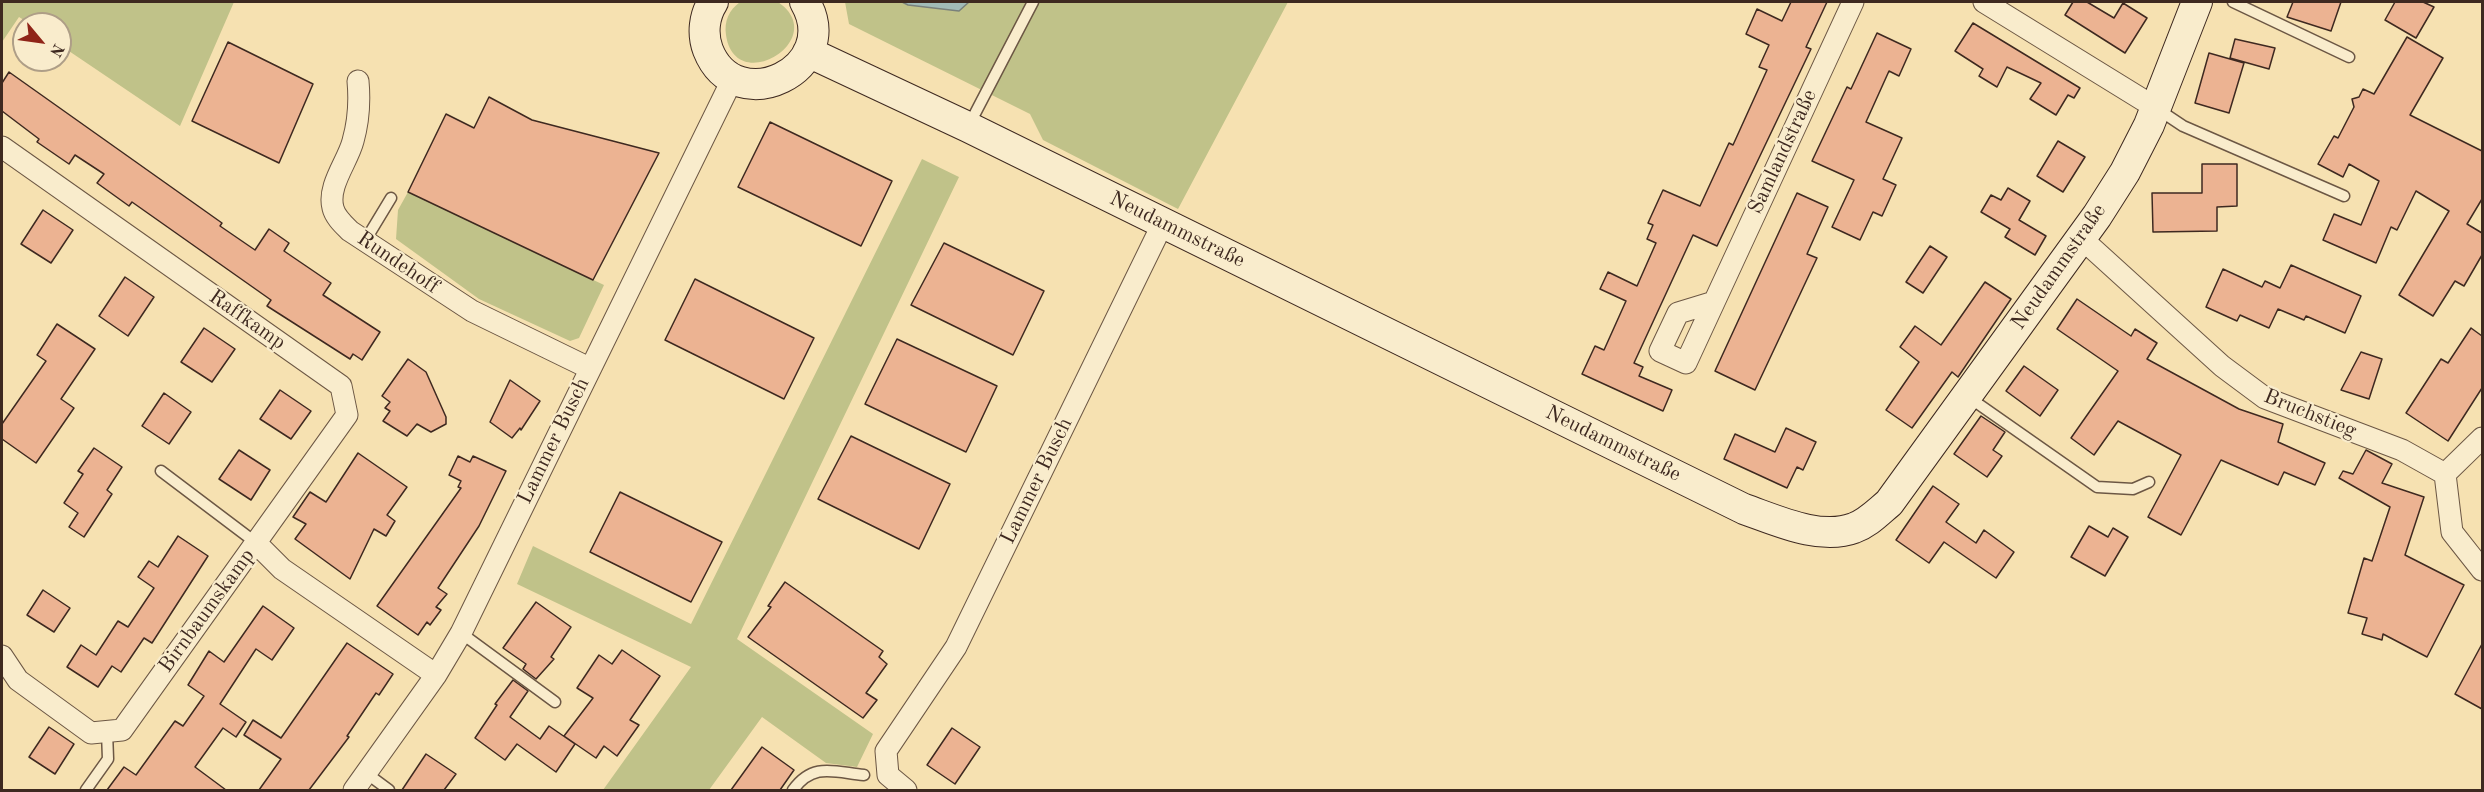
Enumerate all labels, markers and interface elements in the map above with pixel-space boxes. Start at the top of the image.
north arrow [12,12,72,72]
text: N [46,41,66,59]
street label: Samlandstraße [1743,86,1823,218]
street label: Neudammstraße [1105,186,1249,274]
street label: Neudammstraße [2006,199,2112,335]
street label: Rundehoff [352,226,444,300]
street label: Raffkamp [204,284,290,356]
street label: Lammer Busch [513,374,595,508]
street label: Bruchstieg [2260,384,2360,444]
street label: Neudammstraße [1541,400,1685,488]
street label: Lammer Busch [996,414,1078,548]
street label: Birnbaumskamp [154,544,260,678]

